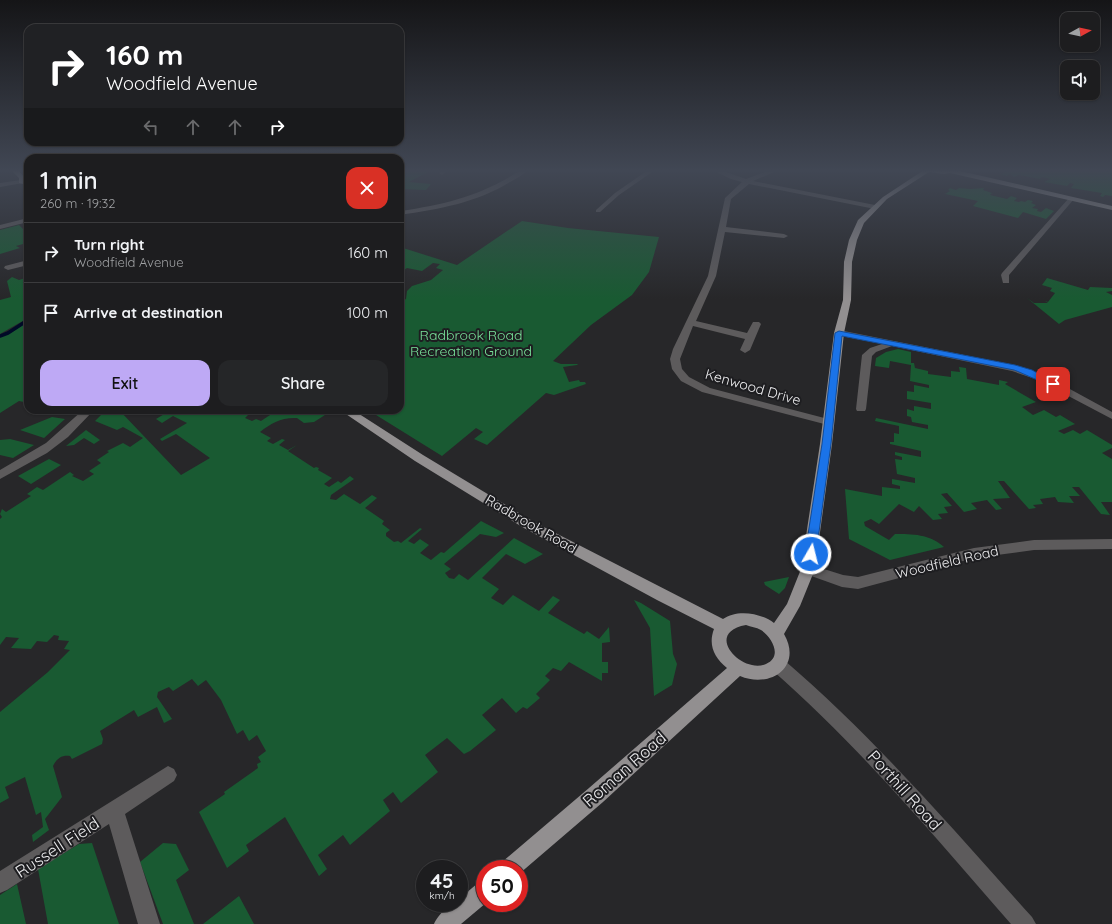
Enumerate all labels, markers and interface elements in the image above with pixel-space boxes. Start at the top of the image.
north arrow [1060,12,1100,52]
map controls [1060,12,1100,100]
text: 160 m [106,37,183,72]
icon: right [40,40,92,92]
button: sound [1060,60,1100,100]
text: Woodfield Avenue [106,72,258,95]
icon: left [140,116,162,138]
icon: ahead [182,116,204,138]
icon: ahead [224,116,246,138]
icon: right [266,116,288,138]
text: 1 min [40,165,98,195]
button: close [346,167,388,209]
text: 260 m · 19:32 [40,195,115,211]
text: Turn right [74,235,145,254]
icon: right [40,242,62,264]
text: 160 m [348,243,388,262]
text: Woodfield Avenue [74,254,184,270]
icon: arrive [40,302,62,324]
text: Arrive at destination [74,303,223,322]
text: 100 m [347,303,388,322]
park label: Radbrook Road Recreation Ground [410,326,532,360]
button: Exit [40,360,210,406]
button: Share [218,360,388,406]
street label: Kenwood Drive [703,365,803,409]
pin [1036,367,1070,401]
icon: arrive [1042,373,1064,395]
street label: Radbrook Road [482,490,580,558]
position arrow [790,533,832,575]
street label: Woodfield Road [894,541,1000,583]
street label: Roman Road [578,727,670,811]
street label: Porthill Road [864,746,946,834]
street label: Russell Field [11,812,103,882]
speed limit sign: 50 [476,860,528,912]
text: 45 [430,868,454,893]
text: km/h [429,889,455,902]

